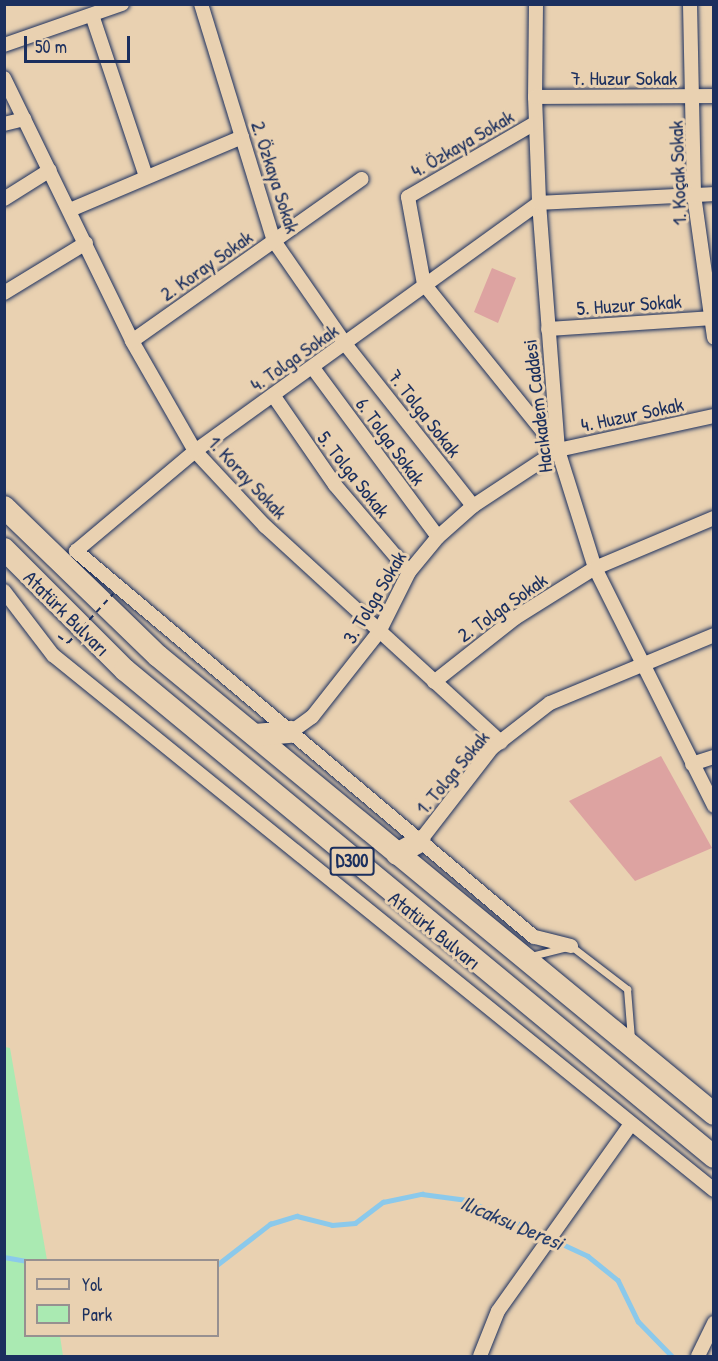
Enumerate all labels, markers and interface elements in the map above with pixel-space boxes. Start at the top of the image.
scale bar [27,24,134,62]
text: 50 m [35,34,67,59]
street label: 7. Huzur Sokak [571,65,677,89]
street label: 4. Özkaya Sokak [406,104,518,182]
street label: 2. Özkaya Sokak [247,118,305,236]
street label: 1. Koçak Sokak [663,120,691,226]
street label: 2. Koray Sokak [155,224,257,306]
street label: 5. Huzur Sokak [576,288,682,320]
street label: 4. Tolga Sokak [245,318,343,396]
street label: Hacıkadem Caddesi [517,338,557,474]
street label: 7. Tolga Sokak [383,364,467,462]
street label: 4. Huzur Sokak [579,391,685,437]
street label: 6. Tolga Sokak [351,392,431,490]
street label: 5. Tolga Sokak [313,426,395,522]
street label: 1. Koray Sokak [203,430,293,524]
street label: 3. Tolga Sokak [337,546,411,648]
street label: Atatürk Bulvarı [19,565,115,661]
street label: 2. Tolga Sokak [453,567,551,647]
street label: 1. Tolga Sokak [410,725,494,819]
road number: D300 [330,846,374,876]
street label: Atatürk Bulvarı [384,886,486,974]
water label: Ilıcaksu Deresi [457,1190,567,1256]
legend [24,1259,219,1337]
text: Yol [82,1272,102,1297]
text: Park [82,1302,112,1327]

